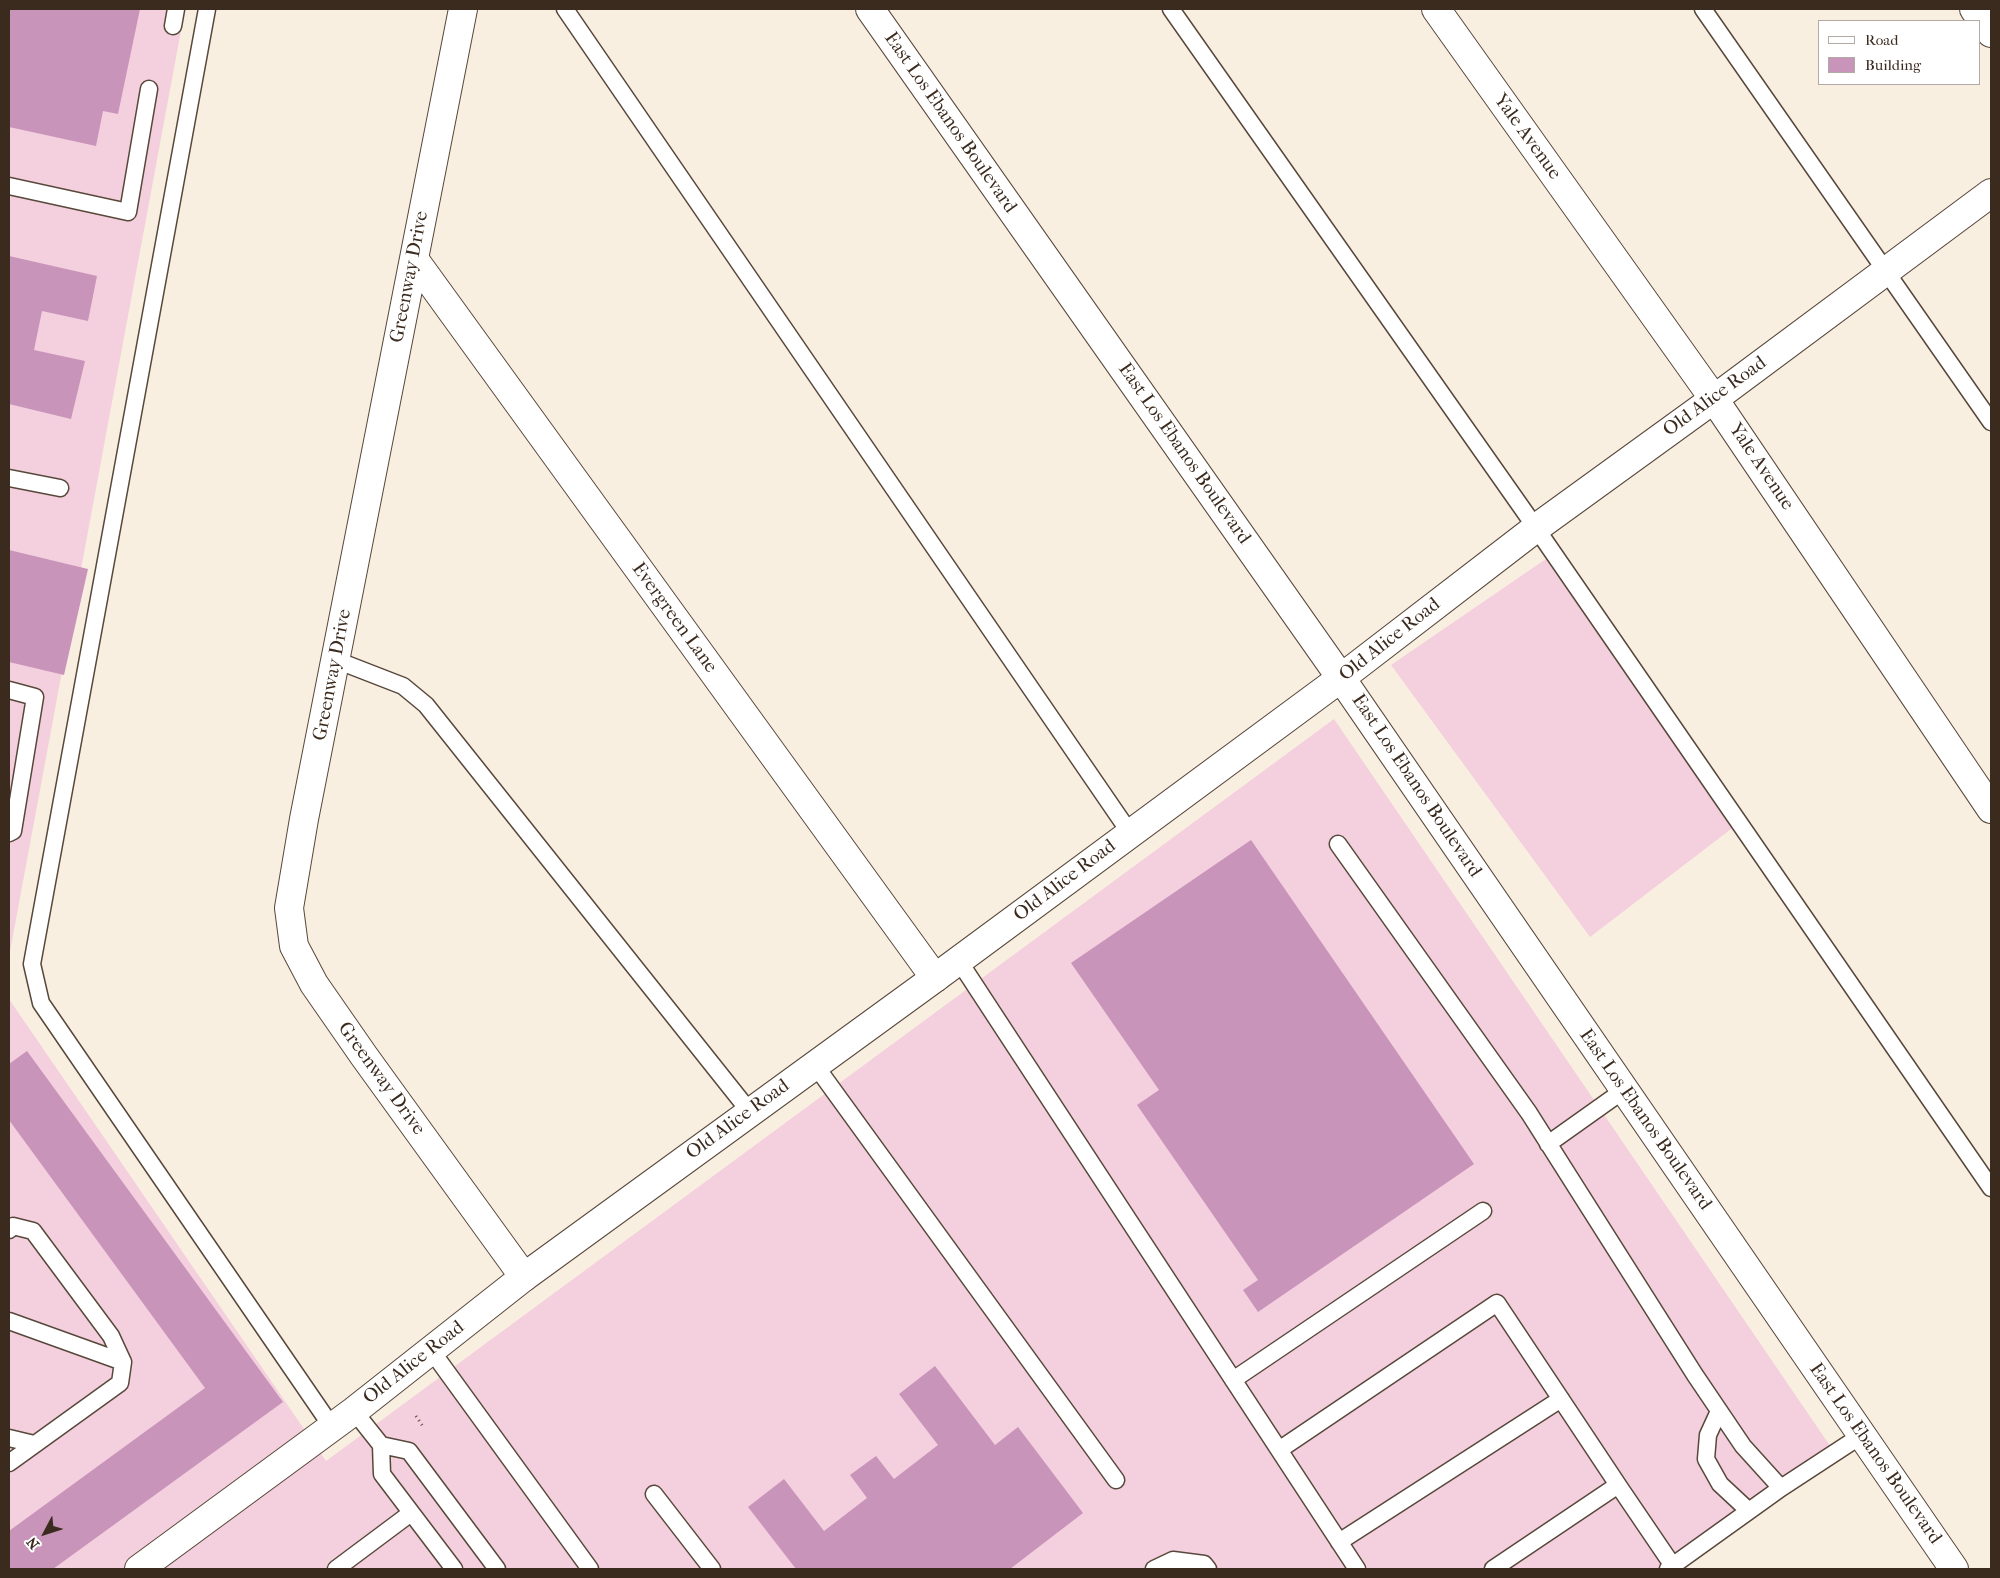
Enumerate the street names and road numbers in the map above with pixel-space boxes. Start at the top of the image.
street label: East Los Ebanos Boulevard [879,28,1021,218]
street label: Yale Avenue [1488,90,1566,184]
street label: Greenway Drive [386,209,434,345]
street label: Old Alice Road [1659,352,1771,442]
street label: East Los Ebanos Boulevard [1113,359,1255,549]
street label: Yale Avenue [1724,419,1798,515]
street label: Evergreen Lane [626,558,722,678]
street label: Old Alice Road [1335,594,1445,686]
street label: Greenway Drive [309,607,357,743]
street label: East Los Ebanos Boulevard [1346,690,1486,882]
street label: Old Alice Road [1010,835,1120,927]
street label: Greenway Drive [332,1018,430,1140]
street label: East Los Ebanos Boulevard [1574,1025,1716,1215]
street label: Old Alice Road [682,1075,794,1165]
street label: Old Alice Road [359,1317,469,1409]
street label: East Los Ebanos Boulevard [1804,1359,1946,1549]

